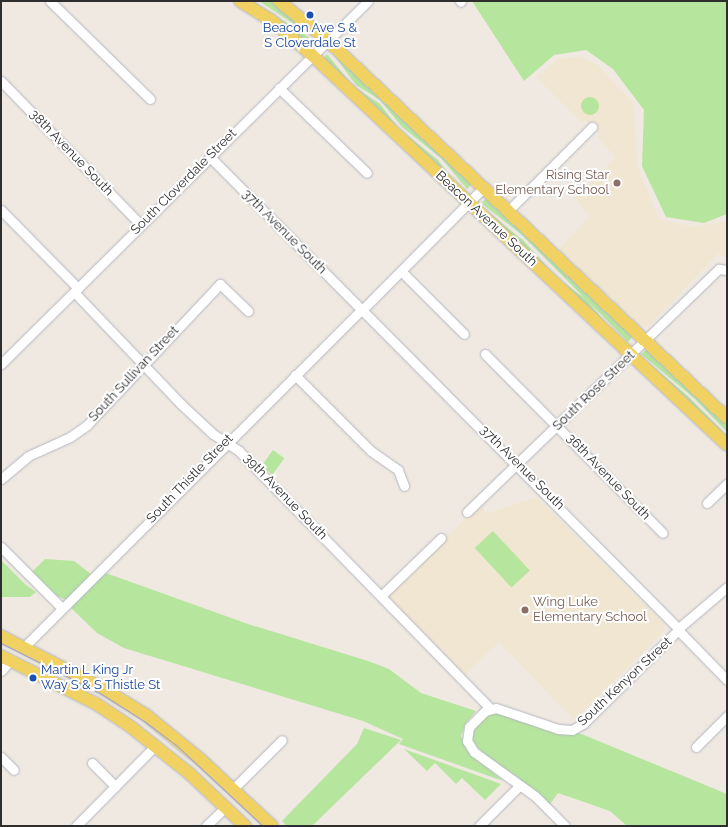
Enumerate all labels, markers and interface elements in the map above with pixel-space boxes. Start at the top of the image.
marker: Beacon Ave S & S Cloverdale St [305,10,315,20]
place label: Beacon Ave S & S Cloverdale St [263,21,357,52]
street label: 38th Avenue South [26,107,116,199]
street label: South Cloverdale Street [128,126,240,238]
street label: Beacon Avenue South [432,168,540,270]
place label: Rising Star Elementary School [495,168,609,199]
marker: Rising Star Elementary School [612,178,622,188]
street label: 37th Avenue South [238,186,330,278]
street label: South Sullivan Street [86,323,182,425]
street label: South Rose Street [550,348,638,434]
street label: 37th Avenue South [476,422,568,514]
street label: 36th Avenue South [563,430,653,524]
street label: South Thistle Street [143,431,237,527]
street label: 39th Avenue South [240,451,330,543]
place label: Wing Luke Elementary School [533,595,647,626]
marker: Wing Luke Elementary School [520,605,530,615]
street label: South Kenyon Street [575,634,675,730]
place label: Martin L King Jr Way S & S Thistle St [41,663,161,694]
marker: Martin L King Jr Way S & S Thistle St [28,673,38,683]

